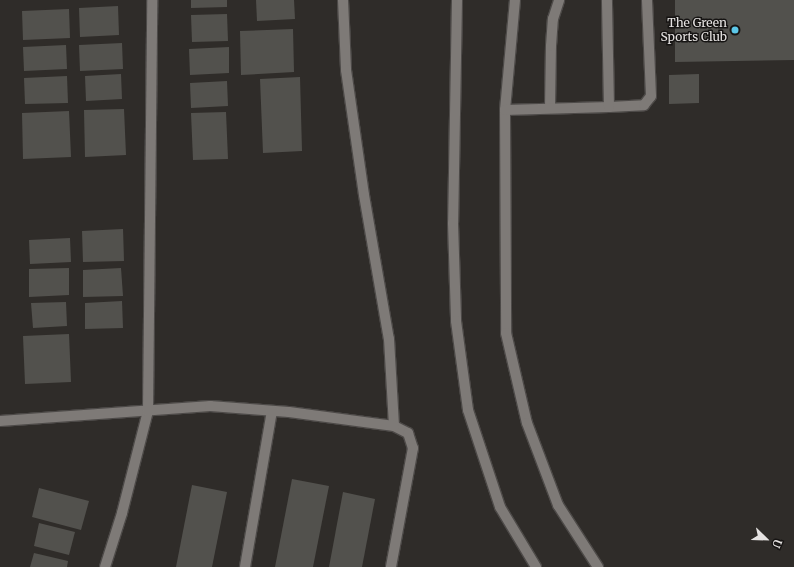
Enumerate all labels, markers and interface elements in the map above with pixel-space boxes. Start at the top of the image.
place label: The Green Sports Club [661,16,727,44]
marker: The Green Sports Club [730,25,740,35]
north arrow [746,519,786,559]
text: U [769,537,785,550]

